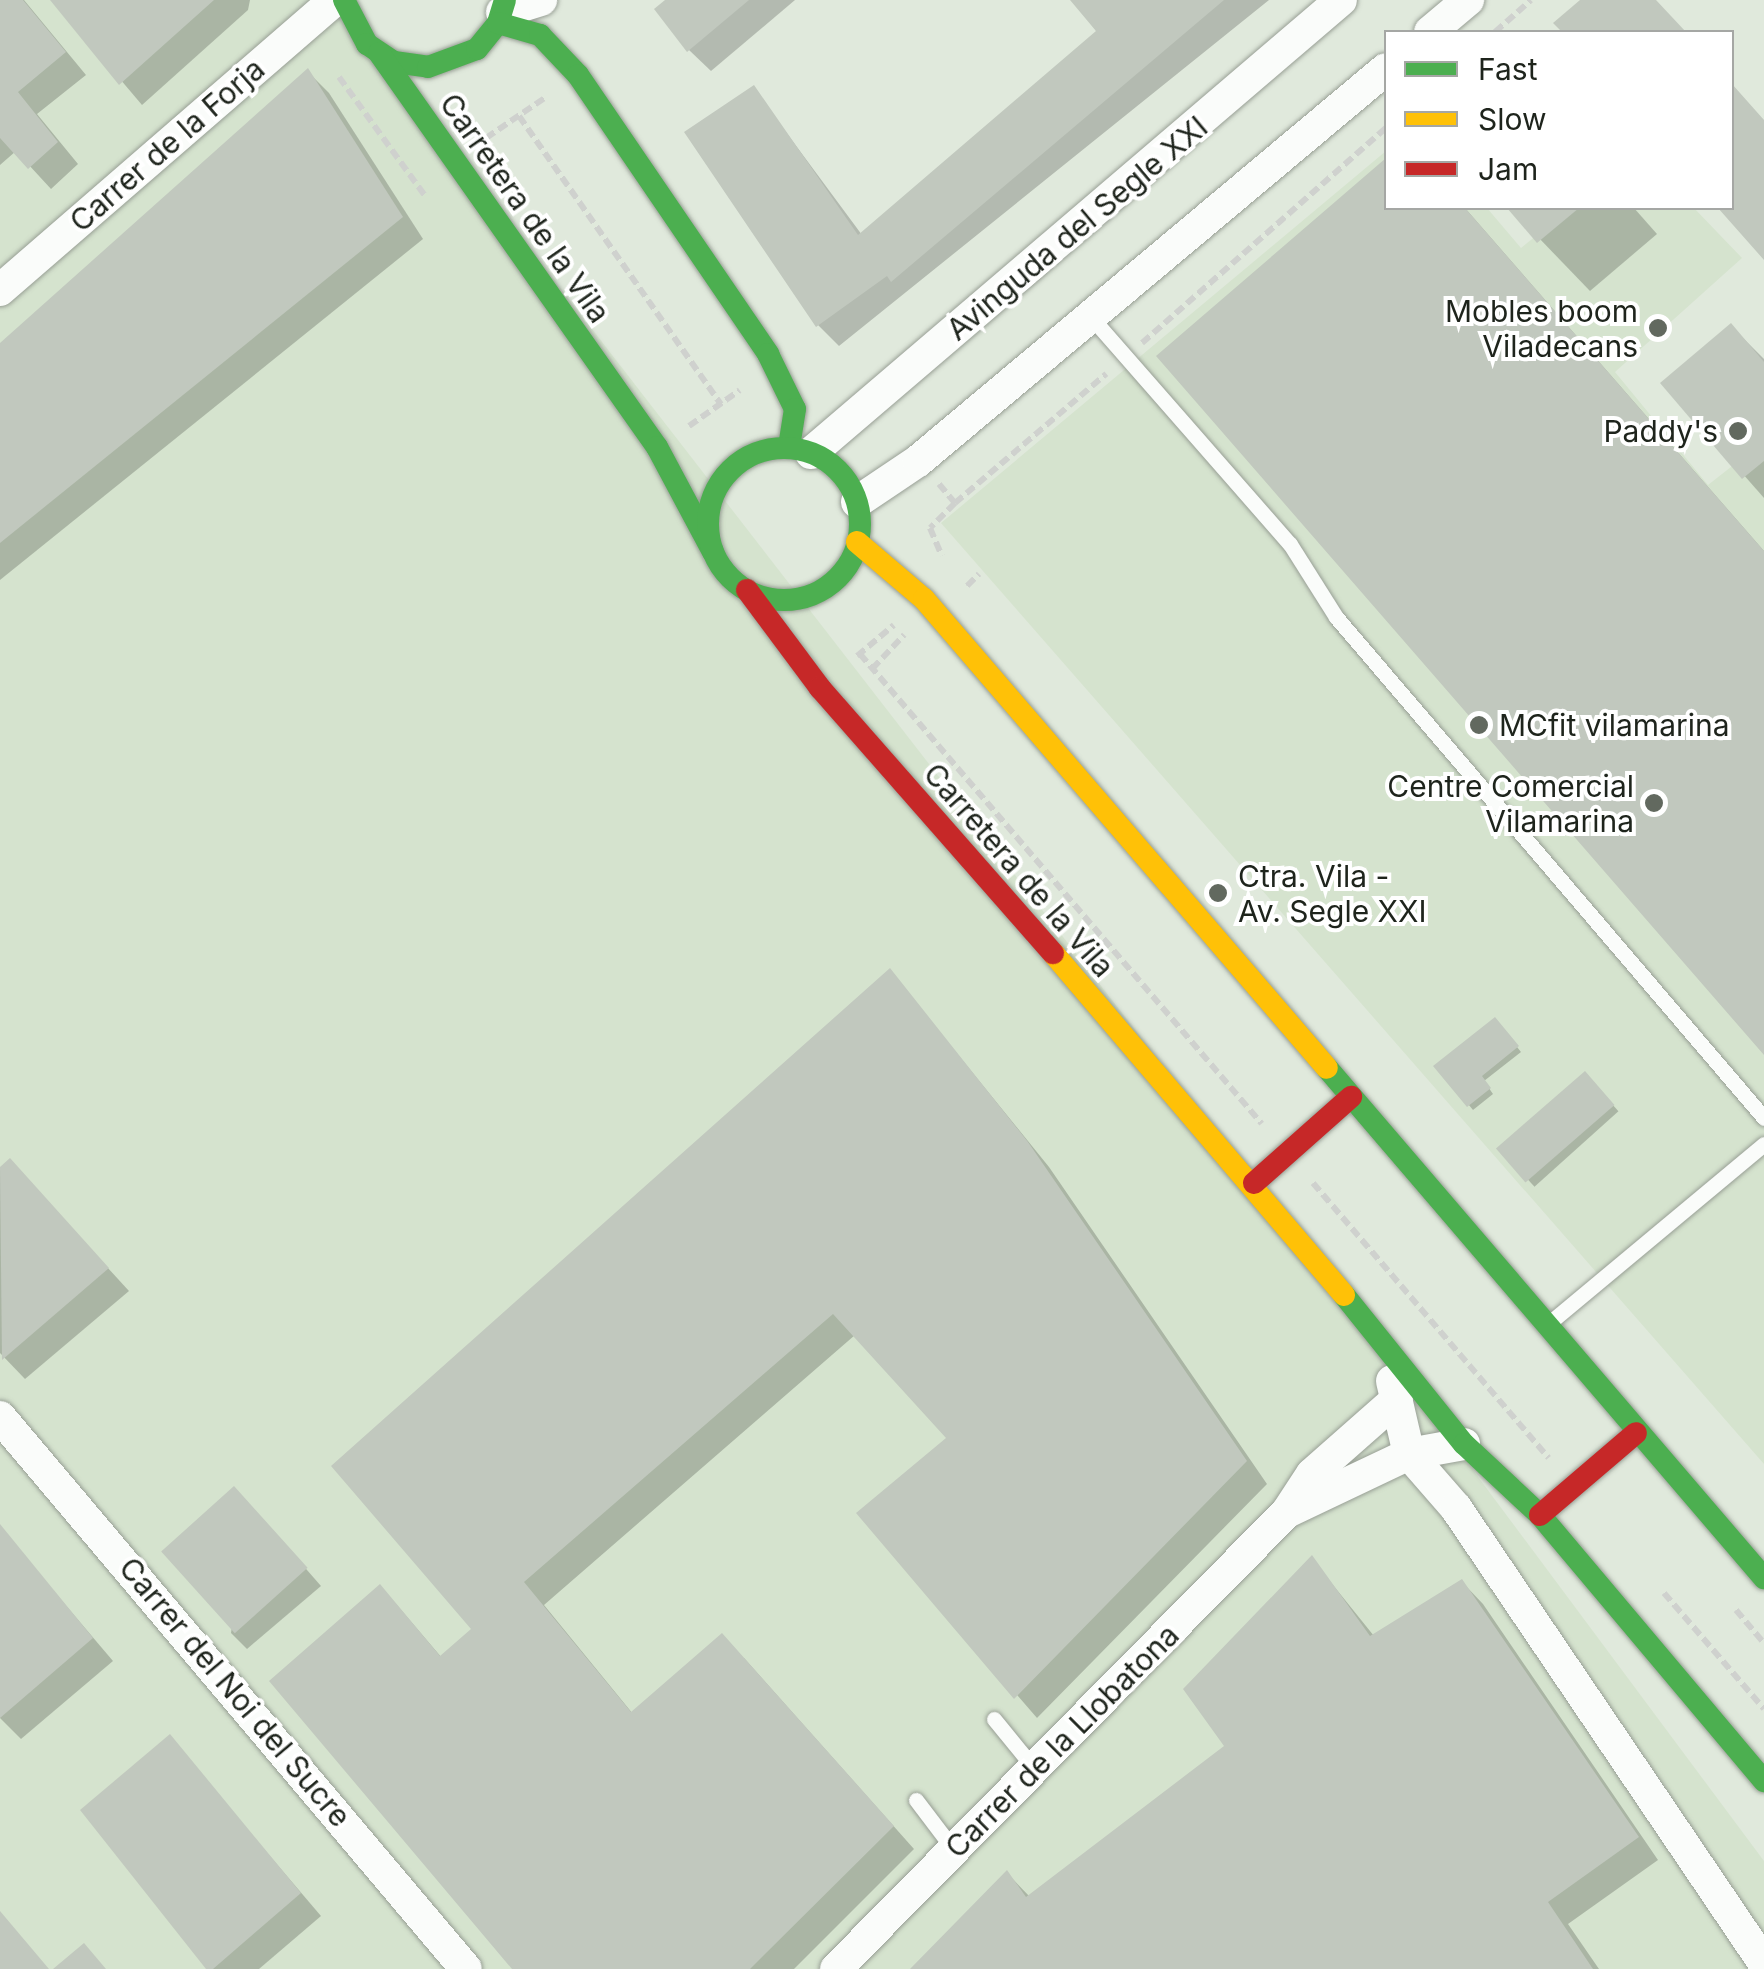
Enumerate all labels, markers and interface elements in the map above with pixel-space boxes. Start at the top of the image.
legend [1384,30,1734,210]
street label: Carrer de la Forja [62,51,272,239]
text: Fast [1478,51,1537,87]
street label: Carretera de la Vila [432,87,618,329]
text: Slow [1478,101,1547,137]
street label: Avinguda del Segle XXI [939,108,1215,348]
text: Jam [1478,151,1538,187]
place label: Mobles boom Viladecans [1445,293,1638,364]
marker: Mobles boom Viladecans [1647,317,1669,339]
place label: Paddy's [1603,413,1718,449]
marker: Paddy's [1727,420,1749,442]
place label: MCfit vilamarina [1499,707,1730,743]
marker: MCfit vilamarina [1468,714,1490,736]
street label: Carretera de la Vila [916,756,1122,984]
place label: Centre Comercial Vilamarina [1387,768,1634,838]
marker: Centre Comercial Vilamarina [1643,792,1665,814]
place label: Ctra. Vila - Av. Segle XXI [1238,858,1427,928]
marker: Ctra. Vila - Av. Segle XXI [1207,882,1229,904]
street label: Carrer del Noi del Sucre [112,1550,358,1834]
street label: Carrer de la Llobatona [938,1617,1186,1865]

